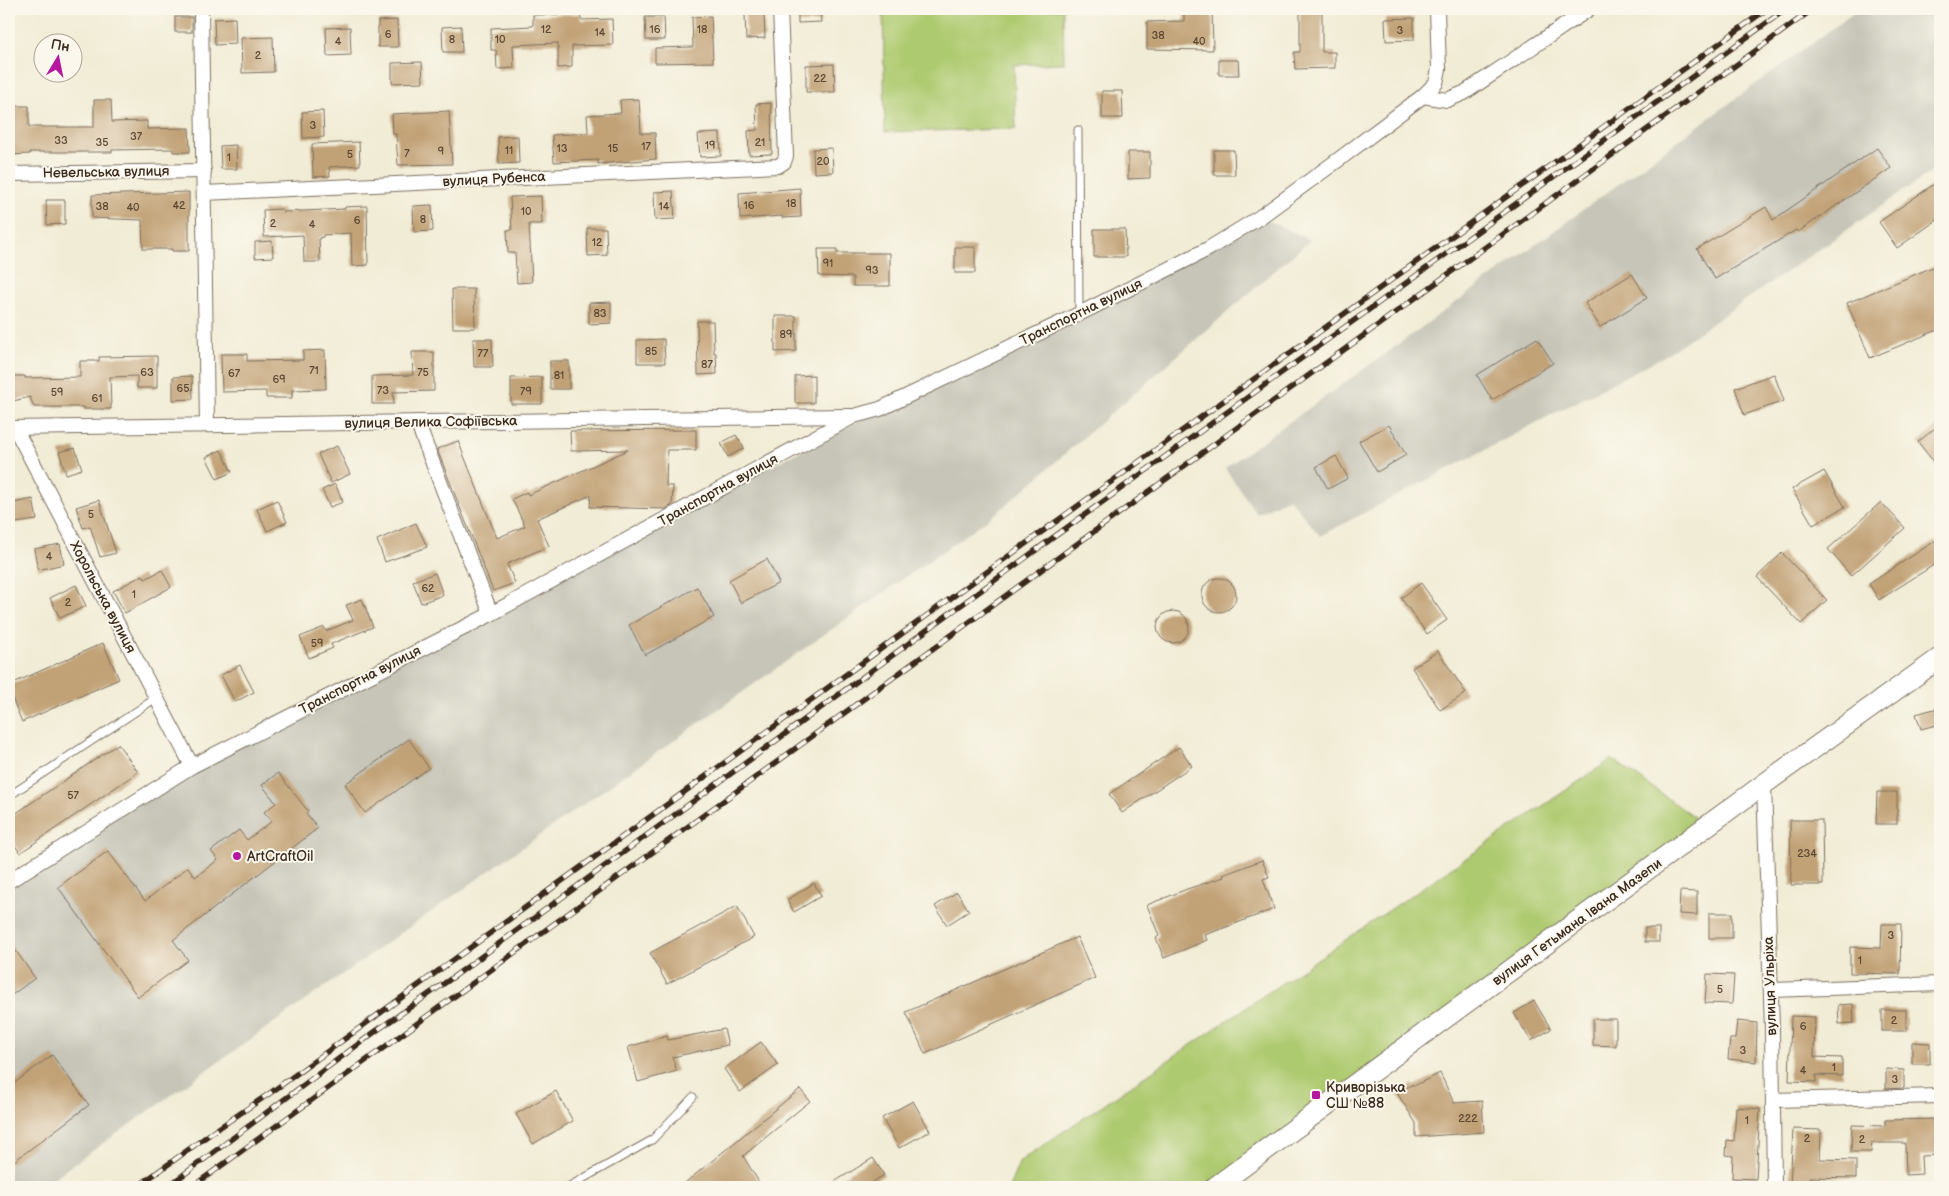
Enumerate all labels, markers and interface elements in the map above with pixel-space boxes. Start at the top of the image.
house number: 12 [541,23,552,36]
house number: 16 [650,23,661,36]
house number: 18 [697,23,707,36]
house number: 3 [1397,24,1404,37]
house number: 14 [595,26,606,39]
house number: 6 [385,28,392,41]
house number: 38 [1151,29,1165,42]
north arrow [32,32,82,82]
house number: 8 [449,33,455,46]
house number: 10 [495,33,506,46]
house number: 4 [335,35,342,48]
house number: 40 [1192,35,1206,48]
text: Пн [50,36,71,56]
house number: 2 [255,49,262,62]
house number: 22 [814,72,827,85]
house number: 3 [310,119,317,132]
house number: 37 [130,130,143,143]
house number: 33 [54,134,68,147]
house number: 35 [95,136,109,149]
house number: 21 [755,136,765,149]
house number: 19 [705,139,715,152]
house number: 17 [641,140,651,153]
house number: 13 [556,142,568,155]
house number: 15 [608,142,618,155]
house number: 11 [505,144,513,157]
house number: 9 [438,145,444,158]
house number: 7 [404,147,410,160]
house number: 5 [347,148,353,161]
house number: 1 [227,151,231,164]
house number: 20 [817,155,830,168]
street label: Невельська вулиця [42,162,170,182]
street label: вулиця Рубенса [442,168,547,190]
house number: 18 [786,197,796,210]
house number: 42 [172,199,186,212]
house number: 16 [744,199,755,212]
house number: 38 [95,200,109,213]
house number: 14 [659,200,670,213]
house number: 40 [126,201,140,214]
house number: 10 [521,205,532,218]
house number: 8 [420,213,426,226]
house number: 6 [354,214,361,227]
house number: 2 [270,217,277,230]
house number: 4 [309,218,316,231]
house number: 12 [592,236,603,249]
house number: 91 [823,257,833,270]
house number: 93 [865,264,879,277]
street label: Транспортна вулиця [1017,275,1145,349]
house number: 83 [593,307,607,320]
house number: 89 [780,328,792,341]
house number: 85 [645,345,657,358]
house number: 77 [478,347,489,360]
house number: 87 [701,358,713,371]
house number: 71 [309,364,319,377]
house number: 63 [140,366,154,379]
house number: 75 [417,366,429,379]
house number: 67 [228,367,241,380]
house number: 81 [554,369,564,382]
house number: 69 [272,373,286,386]
house number: 65 [176,382,190,395]
house number: 73 [377,384,389,397]
house number: 79 [520,385,532,398]
house number: 59 [51,386,63,399]
house number: 61 [92,392,102,405]
street label: вулиця Велика Софіївська [344,412,518,432]
street label: Транспортна вулиця [655,450,781,530]
house number: 5 [88,508,94,521]
street label: Хорольська вулиця [66,538,140,656]
house number: 4 [46,550,53,563]
house number: 62 [421,582,435,595]
house number: 1 [132,588,136,601]
house number: 2 [65,596,72,609]
house number: 59 [311,637,323,650]
street label: Транспортна вулиця [296,642,424,718]
house number: 57 [67,789,79,802]
house number: 234 [1797,847,1817,860]
place label: ArtCraftOil [247,848,313,865]
marker: ArtCraftOil [231,850,243,862]
street label: вулиця Гетьмана Івана Мазепи [1489,855,1665,989]
house number: 3 [1888,929,1895,942]
street label: вулиця Ульріха [1760,935,1780,1036]
house number: 1 [1858,954,1862,967]
house number: 5 [1717,983,1723,996]
house number: 2 [1891,1014,1898,1027]
house number: 6 [1800,1020,1807,1033]
house number: 3 [1740,1044,1747,1057]
house number: 1 [1832,1061,1836,1074]
house number: 4 [1800,1064,1807,1077]
house number: 3 [1892,1073,1899,1086]
place label: Криворізька СШ №88 [1326,1079,1407,1112]
marker: Криворізька СШ №88 [1310,1089,1322,1101]
house number: 222 [1458,1112,1478,1125]
house number: 1 [1745,1114,1749,1127]
house number: 2 [1804,1132,1811,1145]
house number: 2 [1859,1133,1866,1146]

